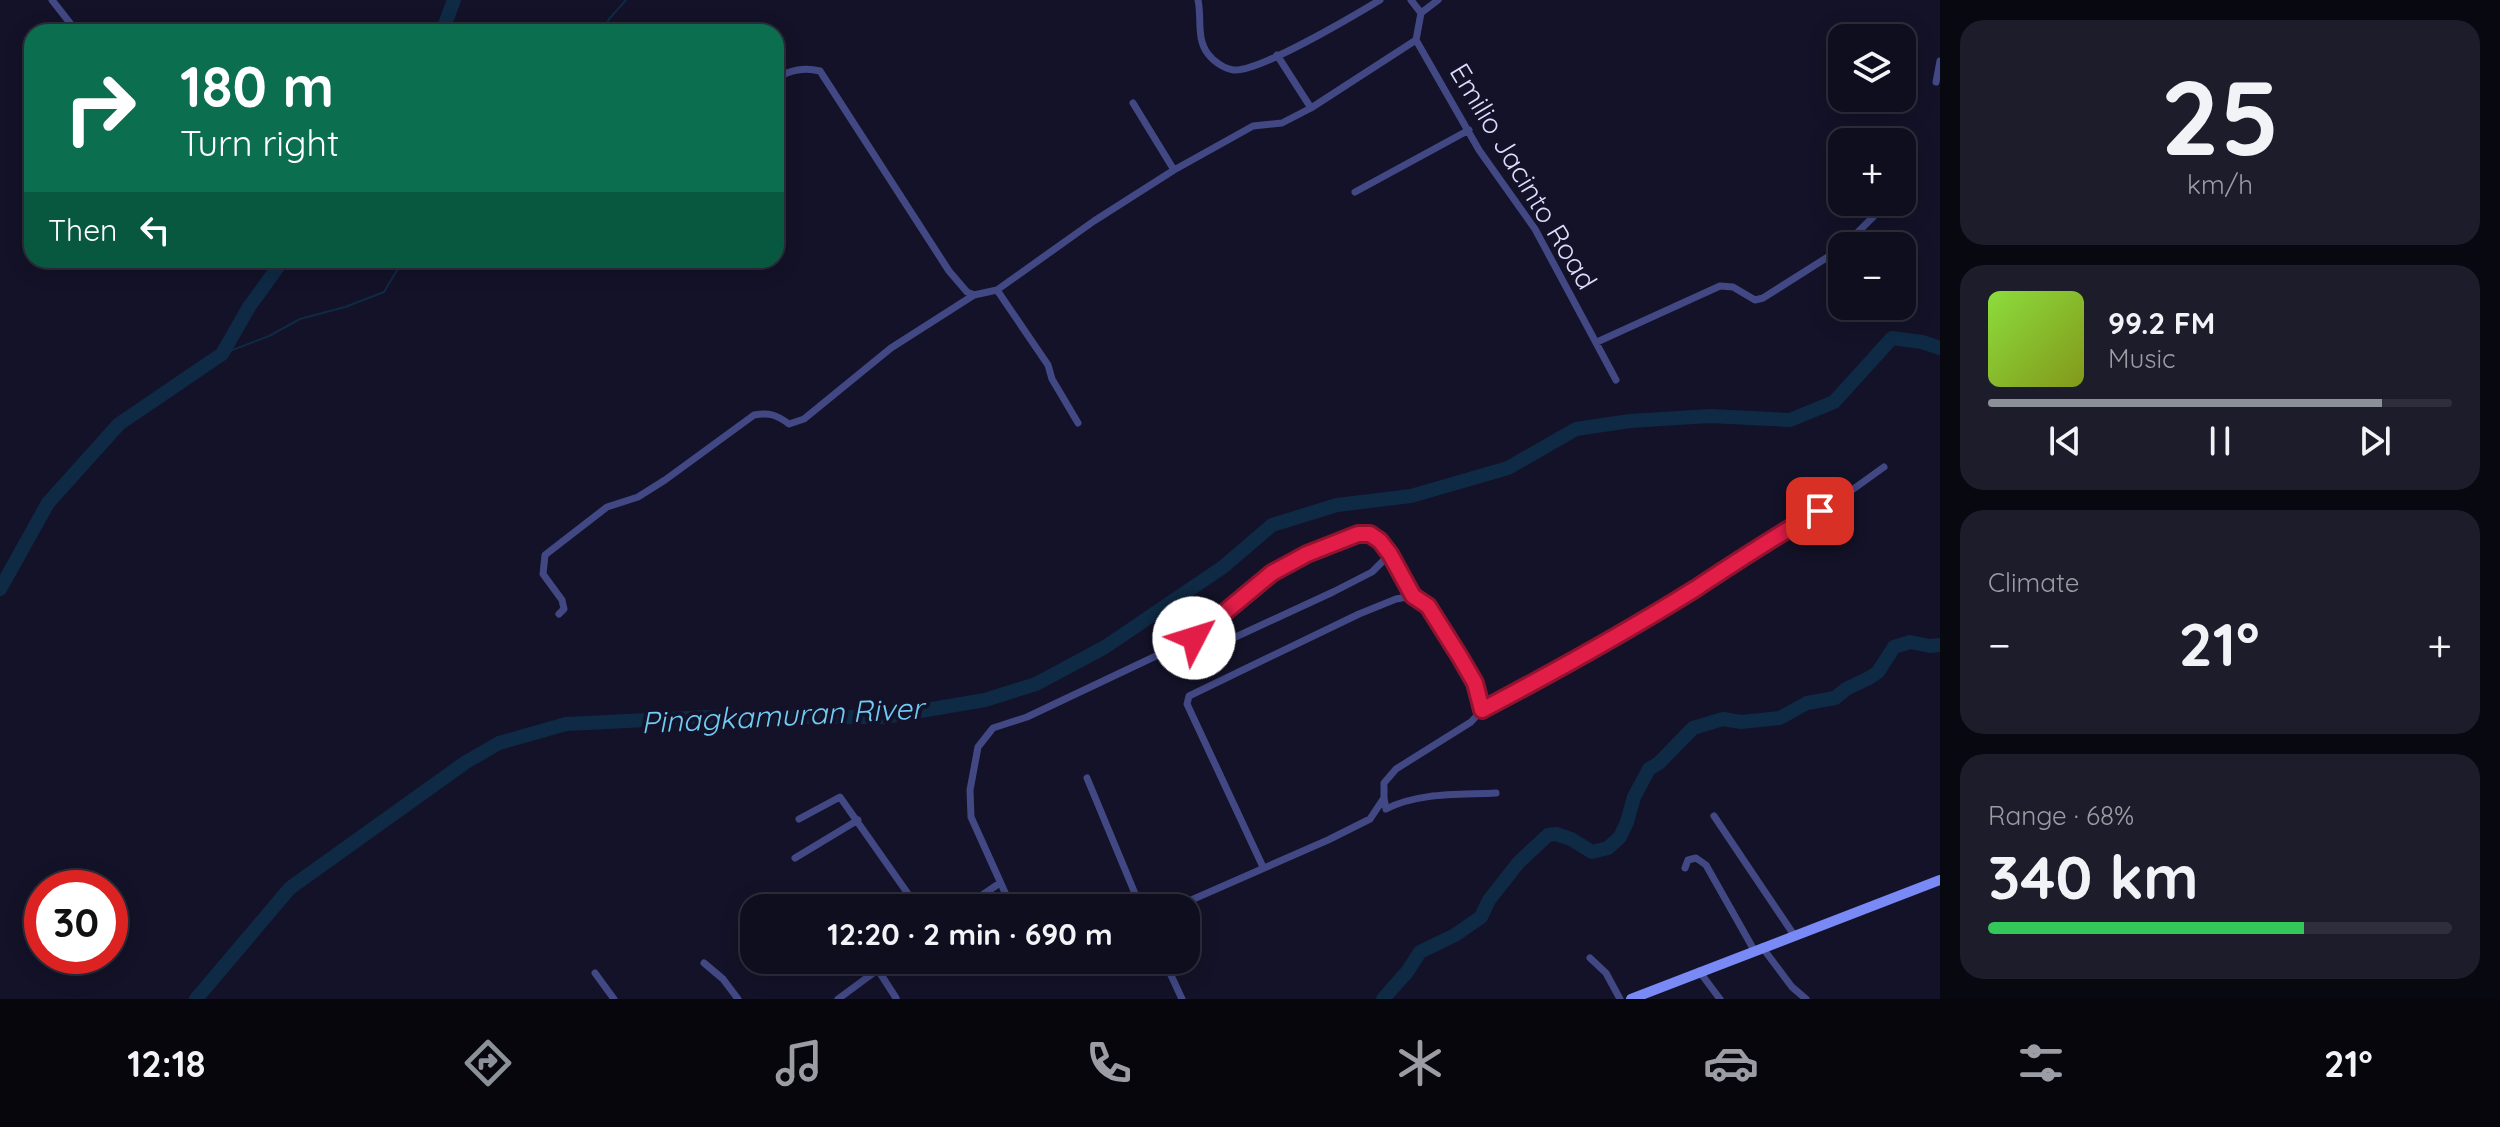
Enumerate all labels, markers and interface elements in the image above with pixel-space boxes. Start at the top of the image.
map controls [1828,24,1916,320]
button: layers [1828,24,1916,112]
text: 180 m [180,51,334,121]
text: 25 [2160,51,2280,181]
icon: right [48,56,152,160]
street label: Emilio Jacinto Road [1443,57,1605,295]
text: Turn right [180,120,339,165]
button: + [1828,128,1916,216]
text: km/h [2187,168,2253,201]
icon: left [133,208,177,252]
text: Then [48,211,117,249]
button: − [1828,232,1916,320]
text: 99.2 FM [2108,304,2215,342]
text: Music [2108,342,2176,375]
icon: previous [2043,419,2087,463]
icon: pause [2198,419,2242,463]
icon: next [2353,419,2397,463]
pin [1786,477,1854,545]
icon: arrive [1798,489,1842,533]
text: Climate [1988,566,2079,599]
position arrow [1152,596,1236,680]
text: 21° [2179,606,2260,681]
text: − [1988,617,2011,672]
text: + [2427,617,2452,672]
water label: Pinagkamuran River [640,688,928,741]
text: Range · 68% [1988,799,2134,832]
text: 340 km [1988,839,2199,914]
speed limit sign: 30 [24,870,128,974]
text: 12:20 · 2 min · 690 m [827,915,1113,953]
icon: directions [460,1035,516,1091]
icon: music [771,1035,827,1091]
icon: phone [1081,1035,1137,1091]
icon: climate [1392,1035,1448,1091]
icon: car [1703,1035,1759,1091]
icon: filters [2013,1035,2069,1091]
text: 12:18 [127,1041,205,1086]
text: 21° [2324,1041,2373,1086]

